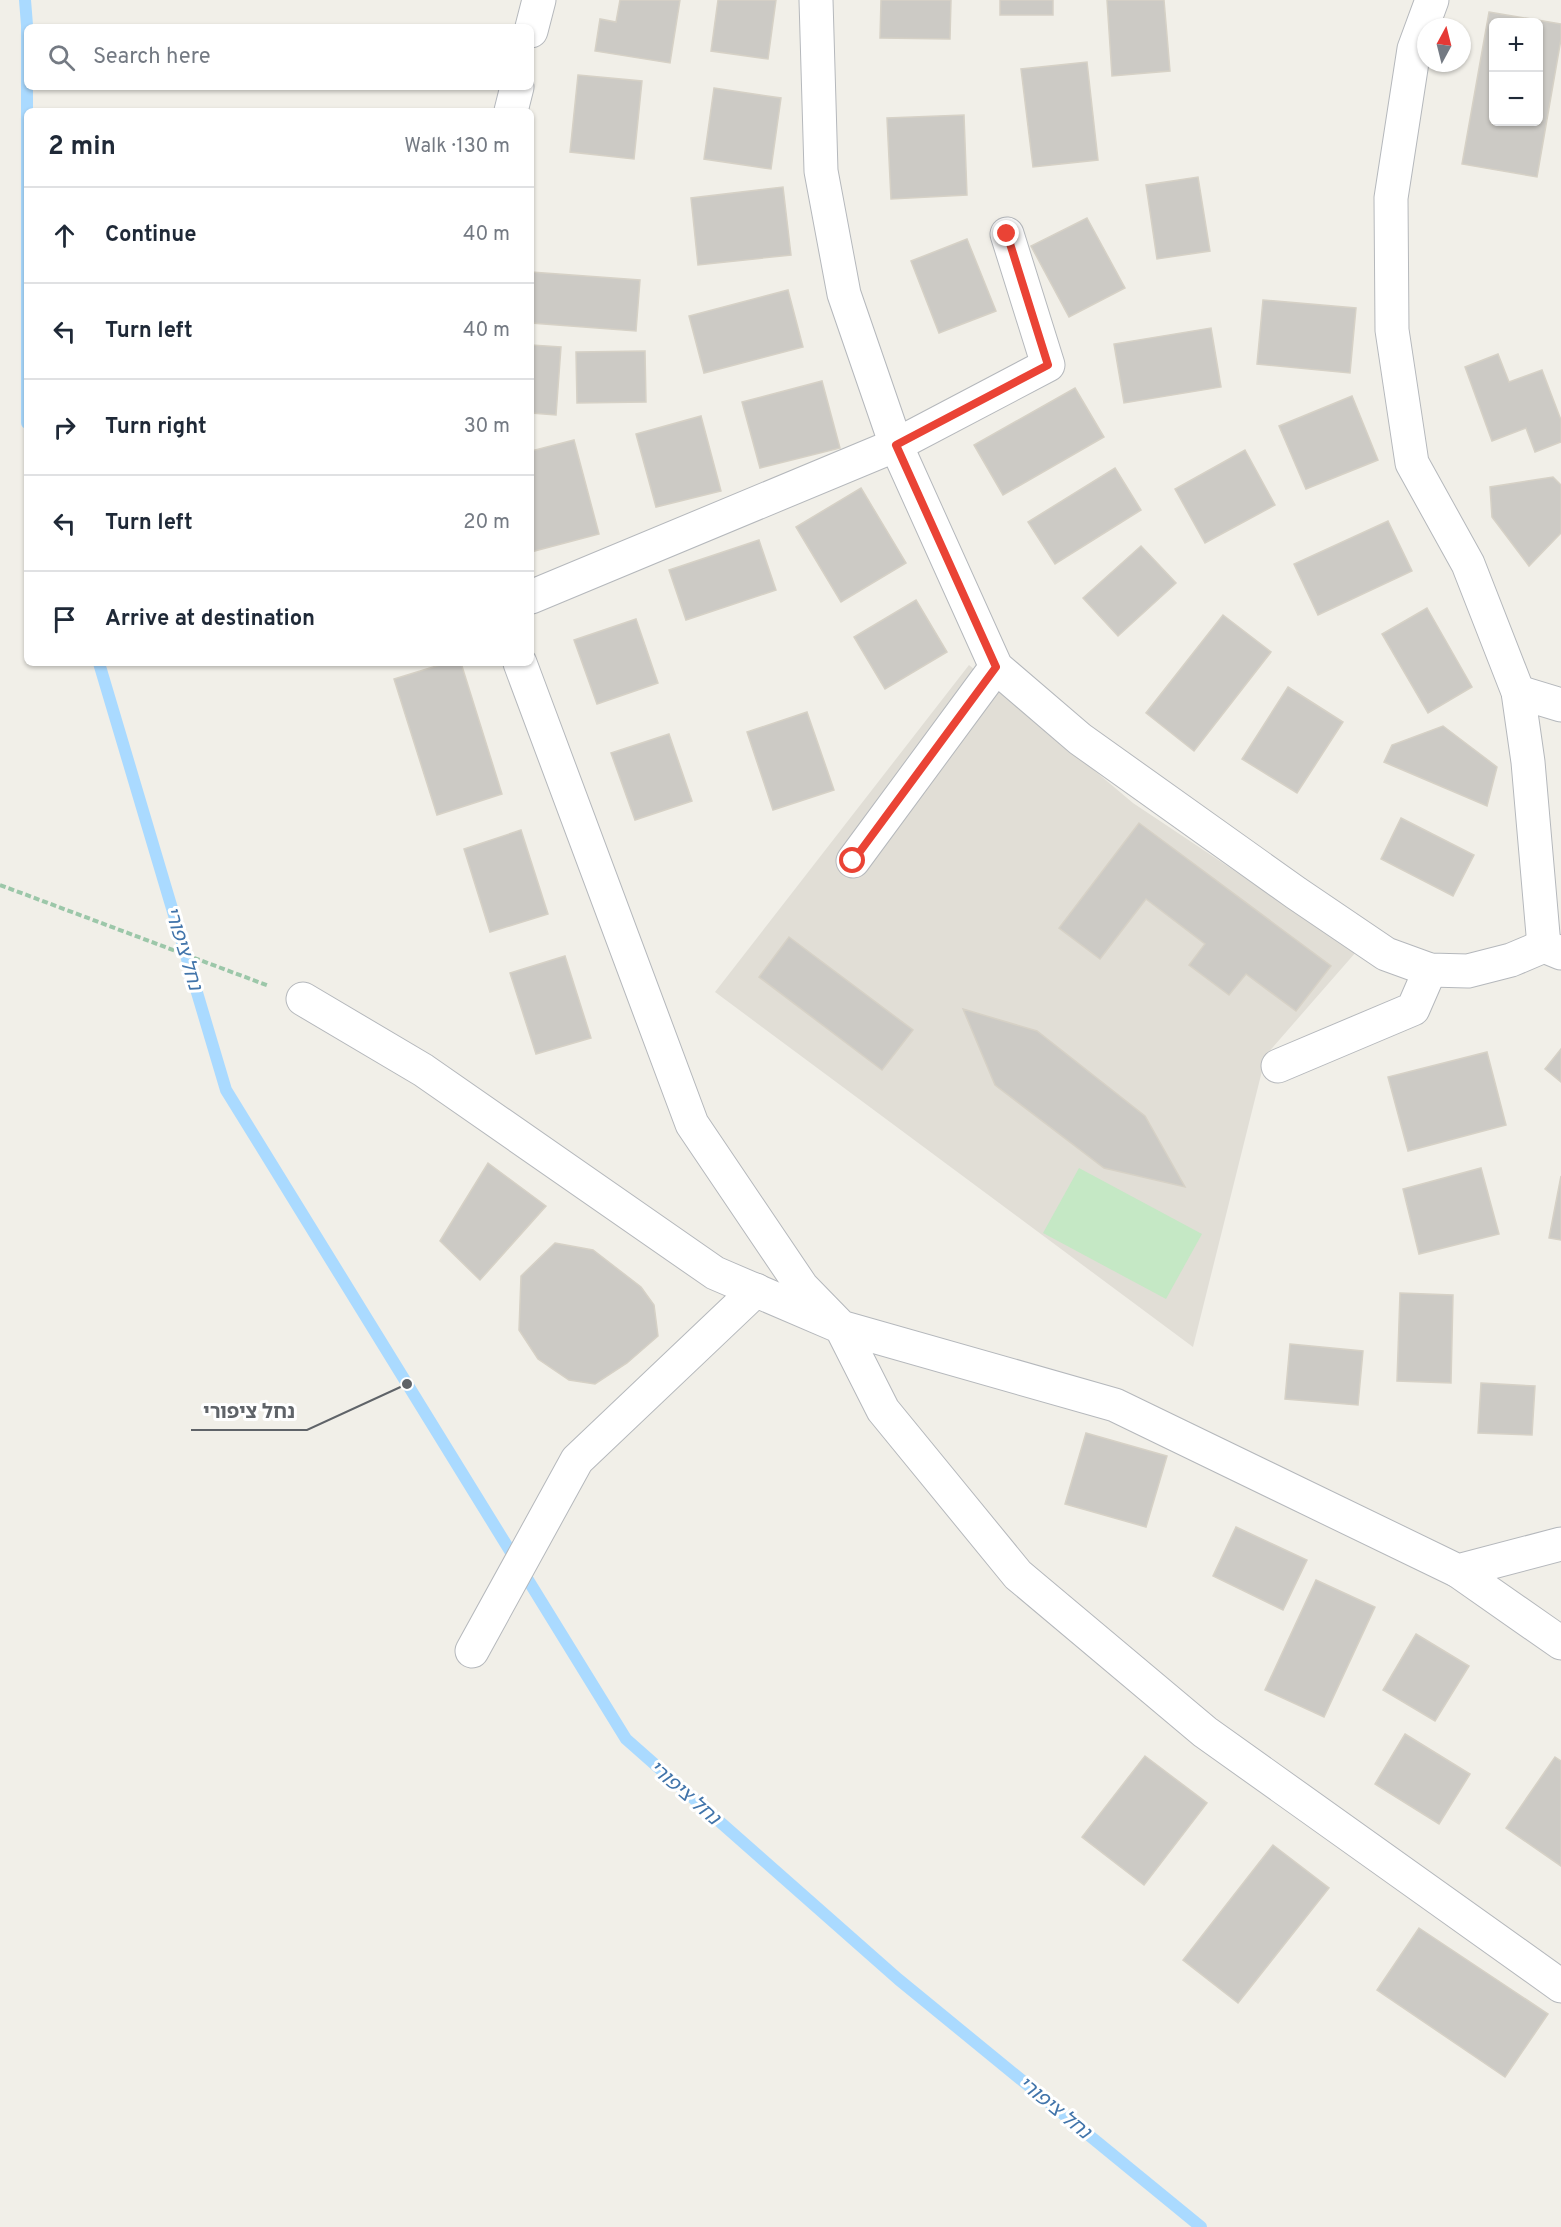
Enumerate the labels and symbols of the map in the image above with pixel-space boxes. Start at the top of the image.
north arrow [1417,18,1471,72]
route end [993,220,1019,246]
route start [839,847,865,873]
water label: נחל ציפורי [157,904,208,995]
callout: נחל ציפורי [191,1392,307,1430]
text: נחל ציפורי [203,1400,295,1426]
water label: נחל ציפורי [643,1755,726,1833]
water label: נחל ציפורי [1012,2071,1097,2147]

